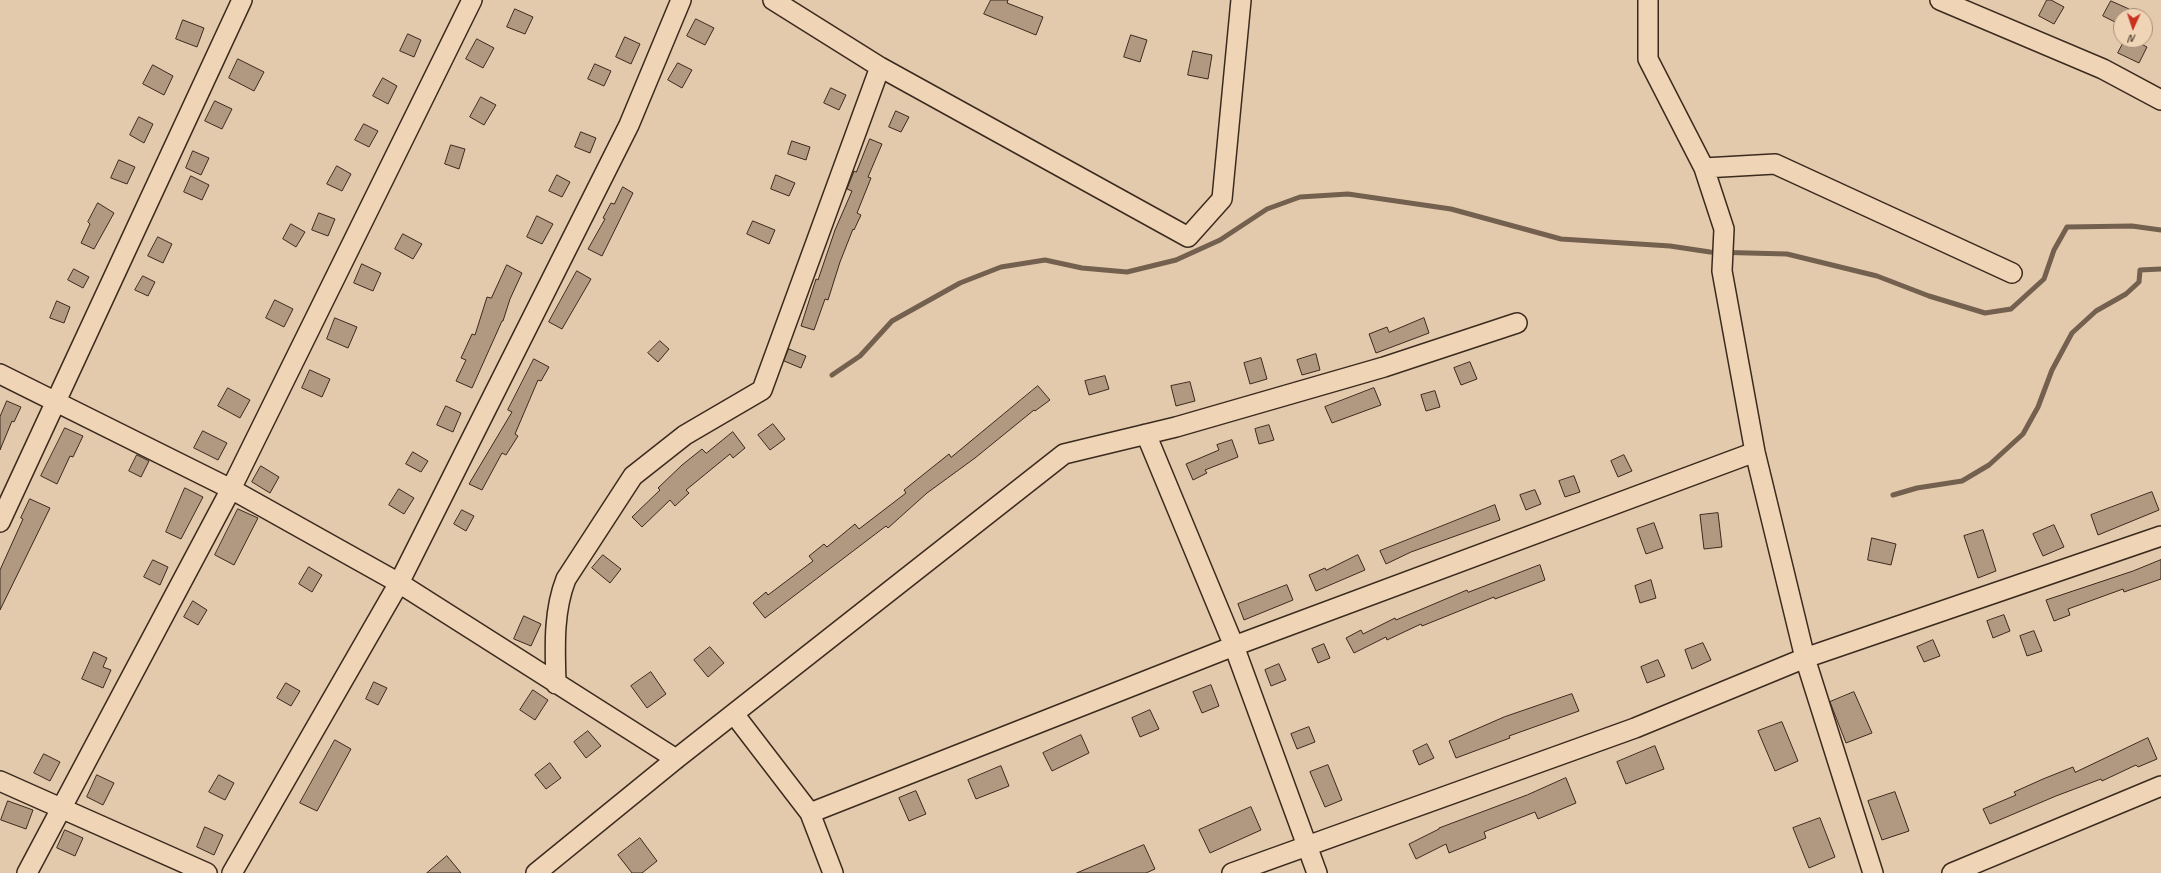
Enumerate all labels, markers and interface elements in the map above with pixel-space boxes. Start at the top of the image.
north arrow [2113,8,2153,48]
text: N [2129,32,2136,46]

